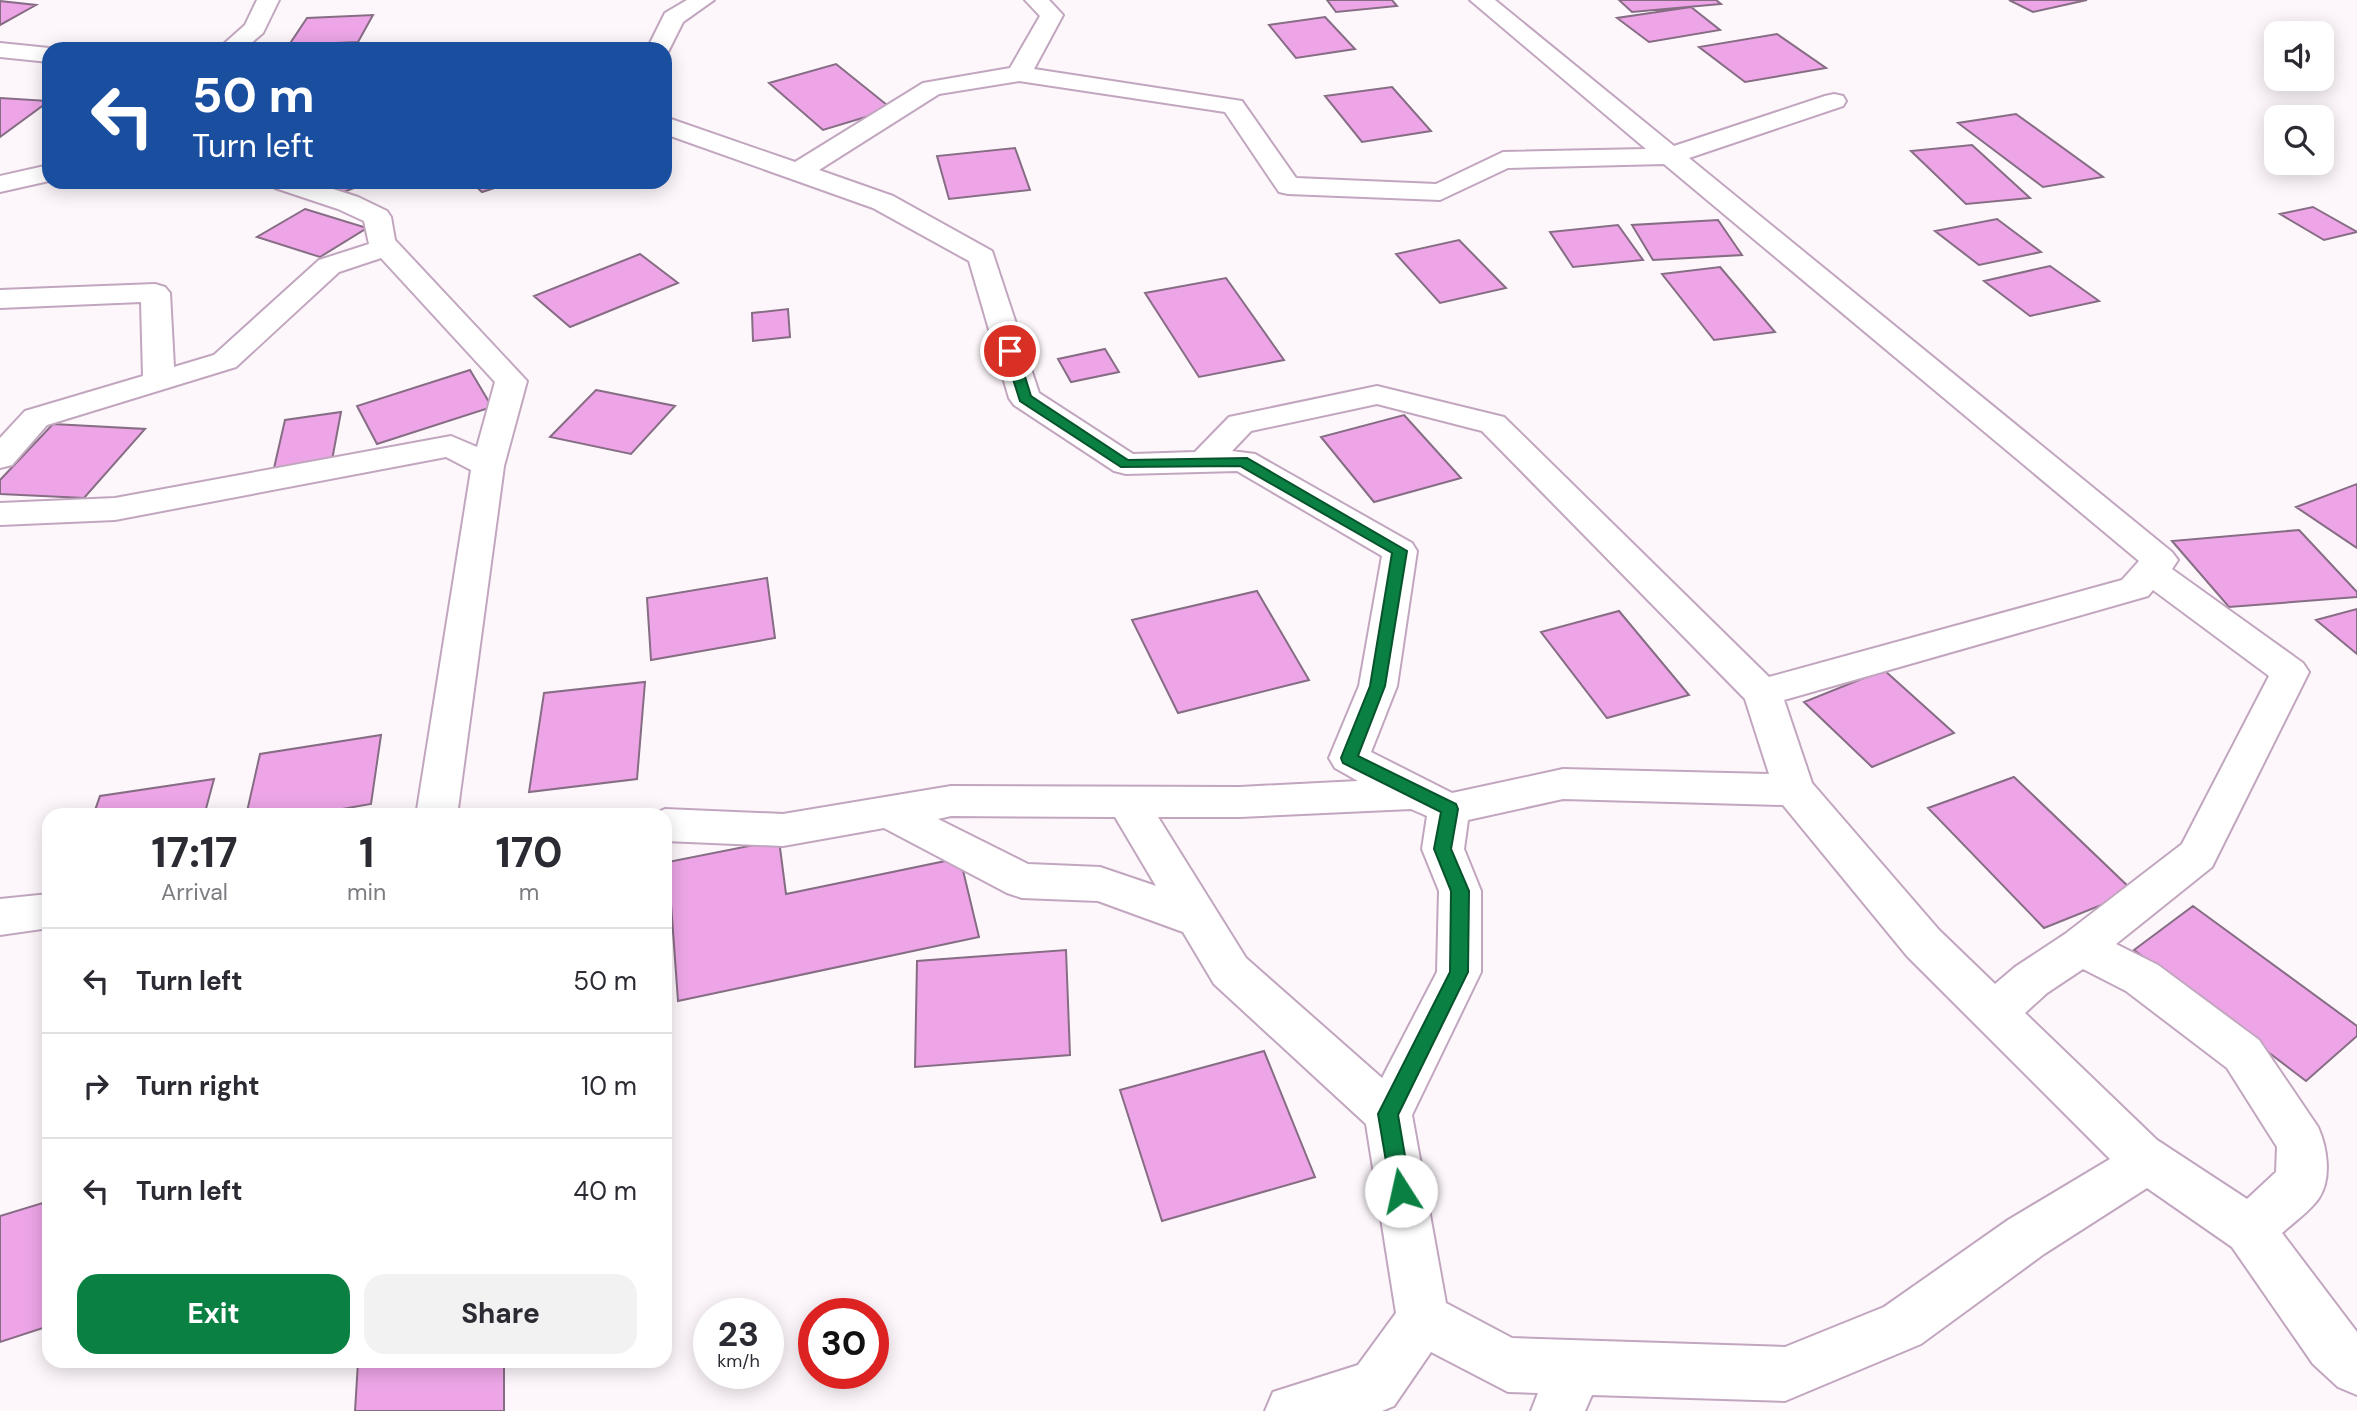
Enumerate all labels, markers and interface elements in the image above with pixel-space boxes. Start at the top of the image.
map controls [2264,21,2334,175]
button: sound [2264,21,2334,91]
text: 50 m [192,63,315,127]
icon: left [77,70,168,161]
button: search [2264,105,2334,175]
text: Turn left [192,125,314,167]
pin [980,321,1040,381]
icon: arrive [991,332,1029,370]
text: 17:17 [151,825,238,880]
text: 1 [359,825,374,880]
text: 170 [496,825,563,880]
text: Arrival [161,877,228,907]
text: min [347,877,386,907]
text: m [519,877,539,907]
icon: left [77,962,115,1000]
text: Turn left [136,964,243,998]
text: 50 m [573,964,637,998]
icon: right [77,1067,115,1105]
text: Turn right [136,1069,260,1103]
text: 10 m [581,1069,637,1103]
position arrow [1364,1154,1438,1228]
icon: left [77,1172,115,1210]
text: Turn left [136,1174,243,1208]
text: 40 m [573,1174,637,1208]
button: Exit [77,1274,350,1354]
button: Share [364,1274,637,1354]
speed limit sign: 30 [798,1298,889,1389]
text: 23 [718,1311,759,1357]
text: km/h [717,1349,760,1373]

